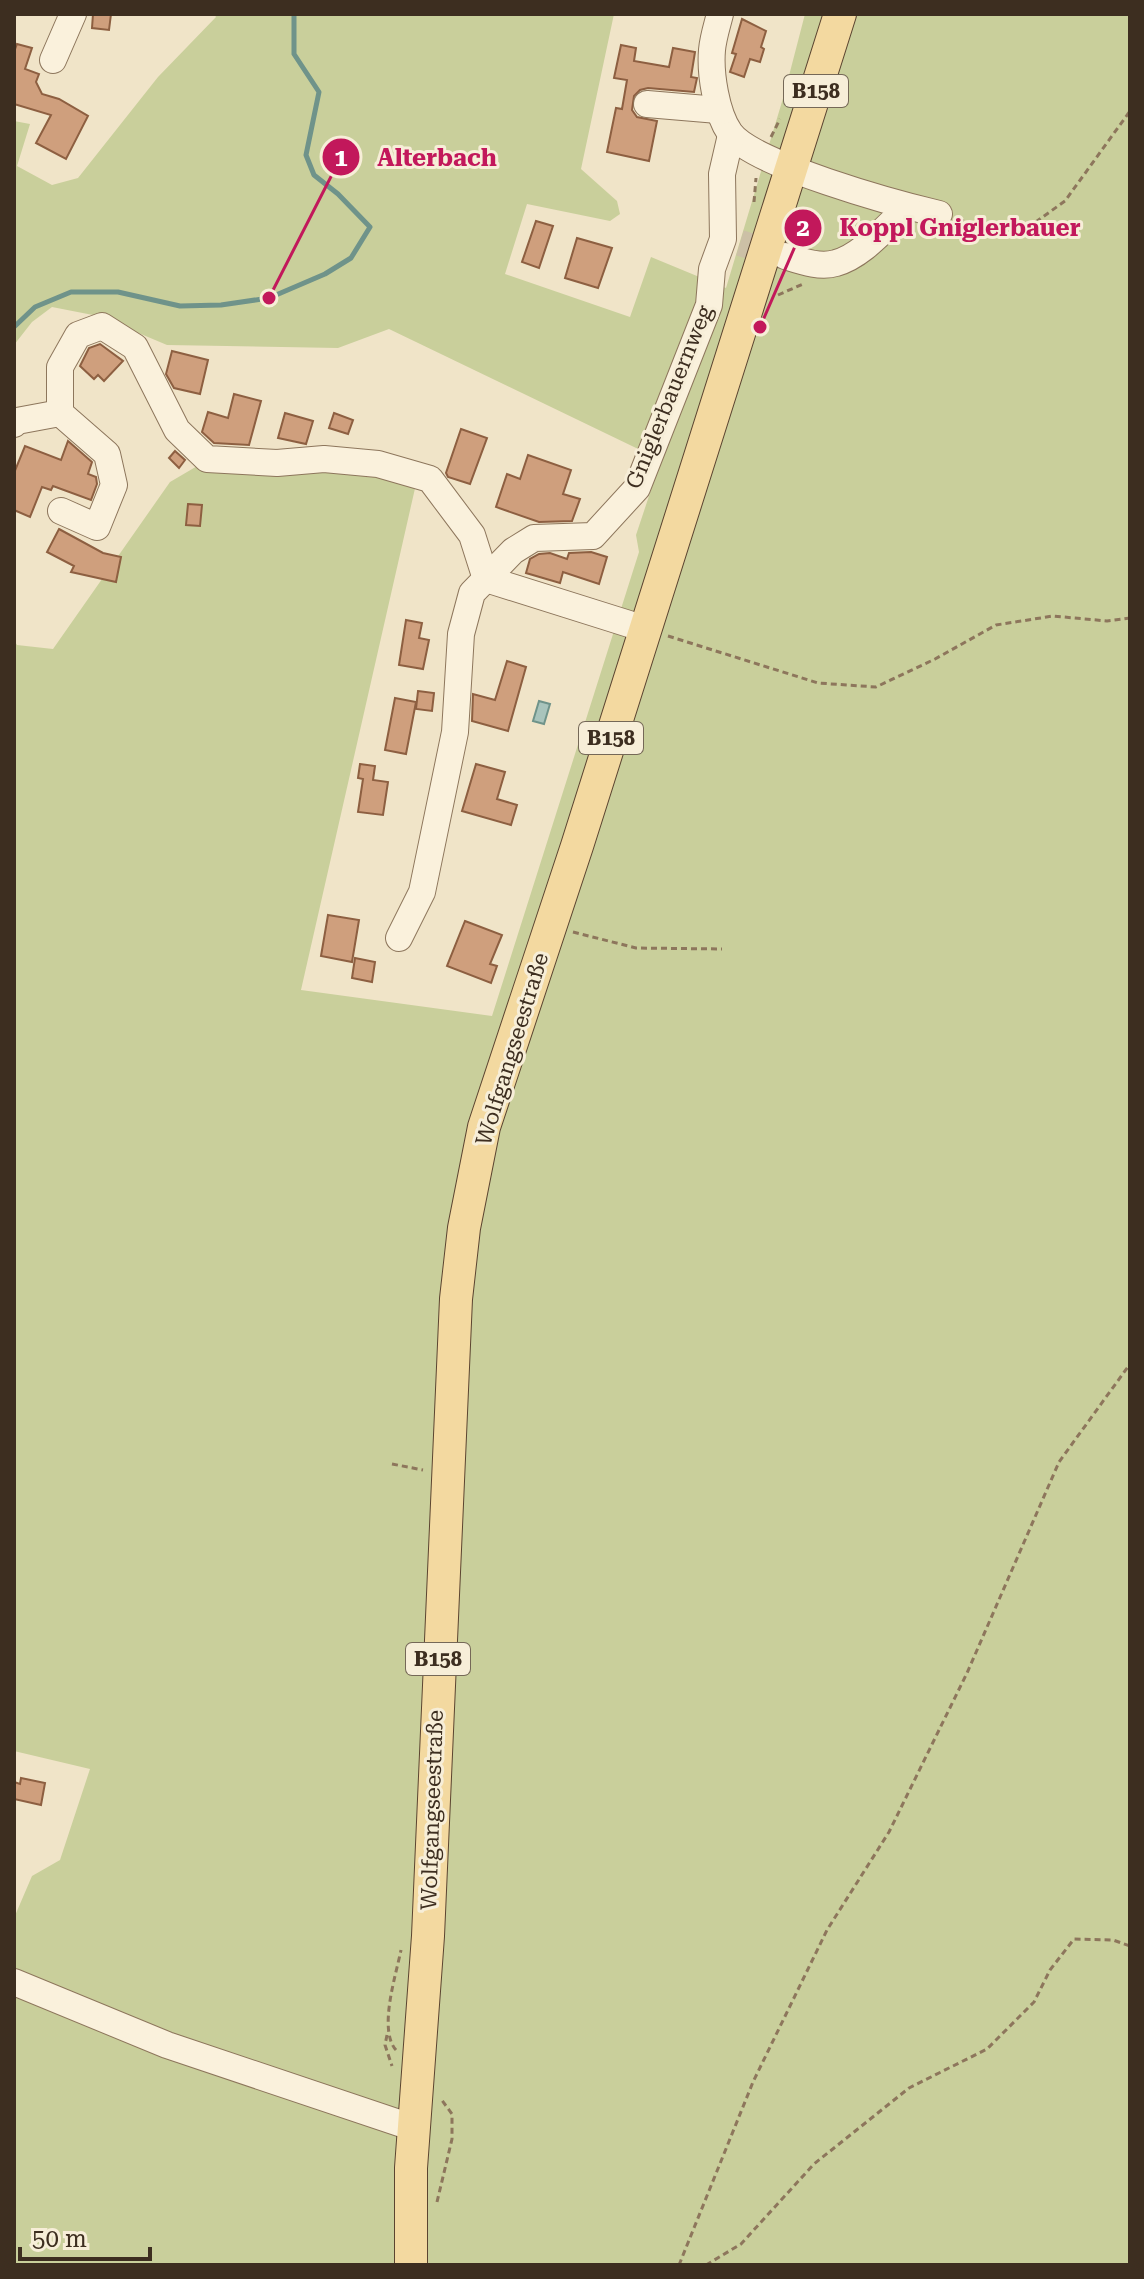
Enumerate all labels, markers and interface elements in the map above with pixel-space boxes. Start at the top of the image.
road number: B158 [784,75,848,107]
callout: Alterbach [321,133,513,181]
text: 1 [334,144,348,172]
text: Alterbach [377,144,497,172]
callout: Koppl Gniglerbauer [783,204,1096,252]
text: 2 [796,214,810,242]
text: Koppl Gniglerbauer [839,214,1081,242]
street label: Gniglerbauernweg [621,301,717,492]
road number: B158 [579,722,643,754]
street label: Wolfgangseestraße [471,949,553,1149]
road number: B158 [406,1643,470,1675]
street label: Wolfgangseestraße [416,1709,448,1911]
scale bar [20,2211,150,2261]
text: 50 m [32,2225,87,2253]

